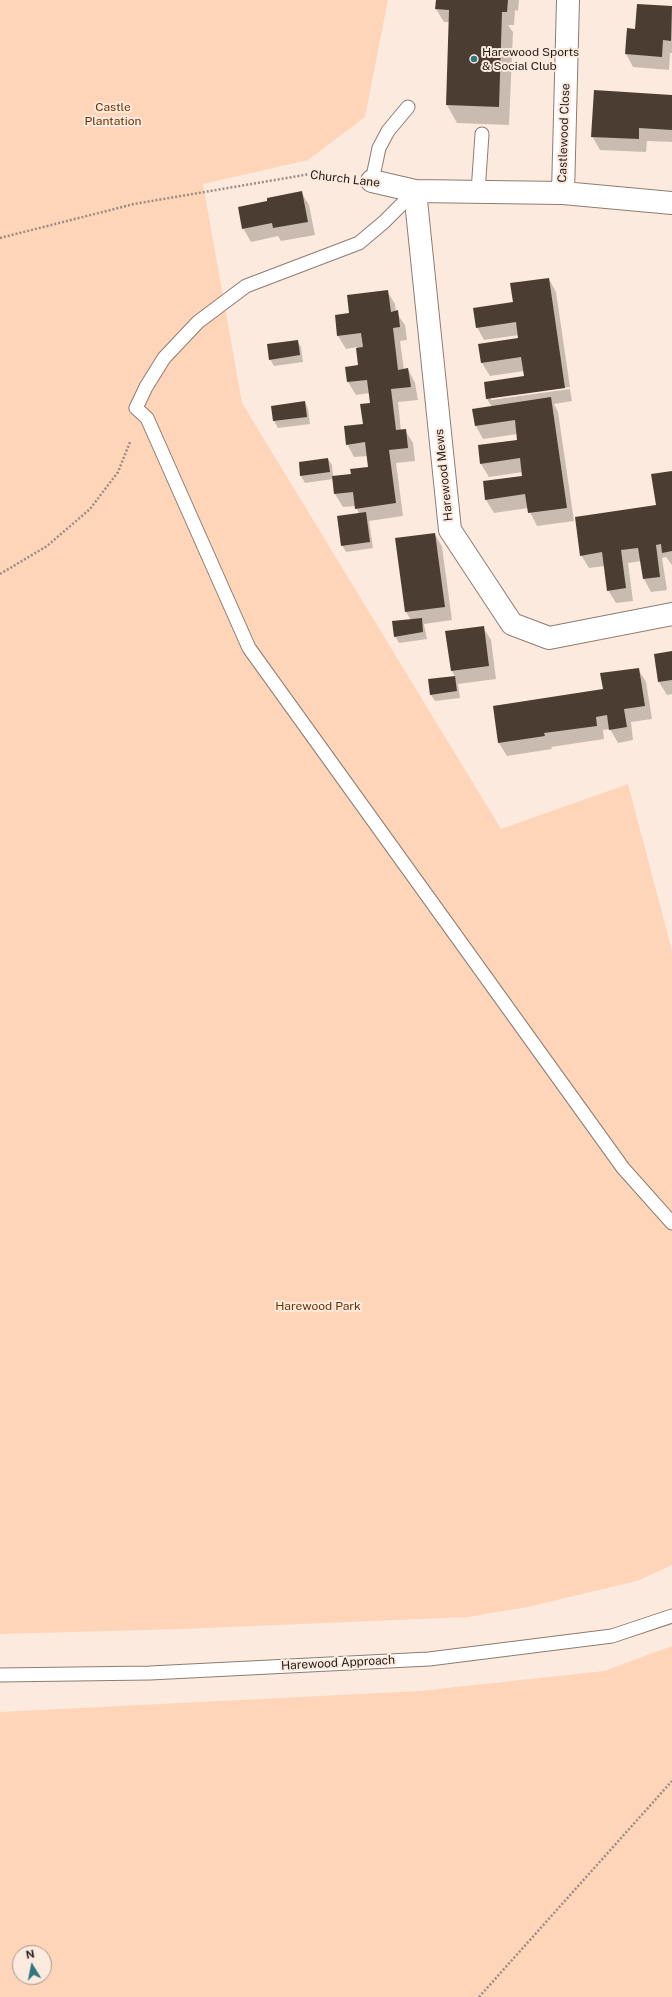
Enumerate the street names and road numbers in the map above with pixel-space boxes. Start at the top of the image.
street label: Castlewood Close [555,83,573,183]
street label: Church Lane [309,168,381,190]
street label: Harewood Mews [432,428,456,522]
street label: Harewood Approach [281,1653,395,1673]

